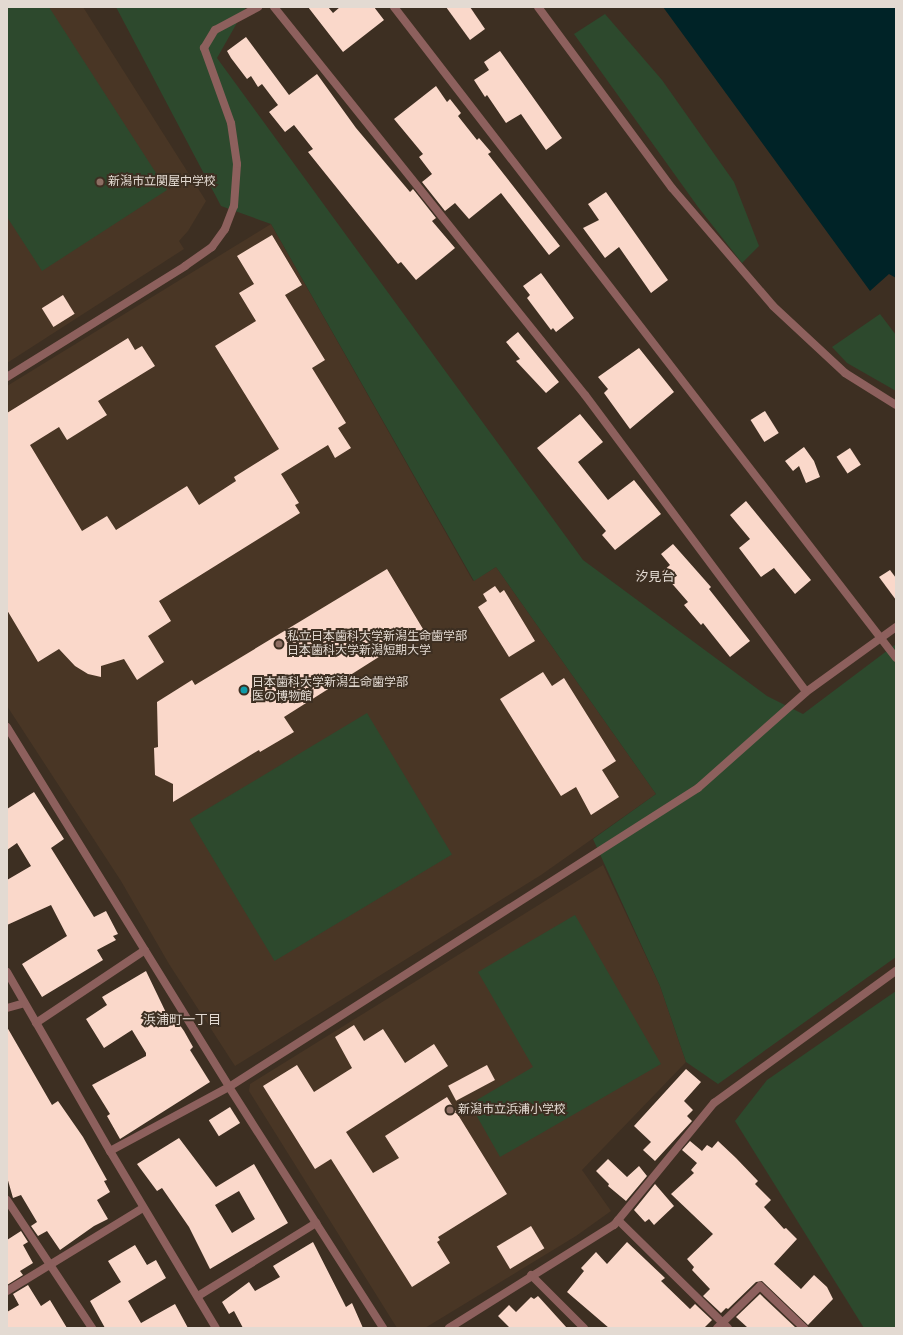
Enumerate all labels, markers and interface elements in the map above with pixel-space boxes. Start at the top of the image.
place label: 新潟市立関屋中学校 [108,175,216,189]
marker: 新潟市立関屋中学校 [95,177,105,187]
district label: 汐見台 [636,569,674,585]
place label: 私立日本歯科大学新潟生命歯学部 日本歯科大学新潟短期大学 [287,630,467,658]
marker: 私立日本歯科大学新潟生命歯学部 日本歯科大学新潟短期大学 [274,639,284,649]
place label: 日本歯科大学新潟生命歯学部 医の博物館 [252,676,408,704]
marker: 日本歯科大学新潟生命歯学部 医の博物館 [239,685,249,695]
district label: 浜浦町一丁目 [143,1012,221,1028]
place label: 新潟市立浜浦小学校 [458,1103,566,1117]
marker: 新潟市立浜浦小学校 [445,1105,455,1115]

